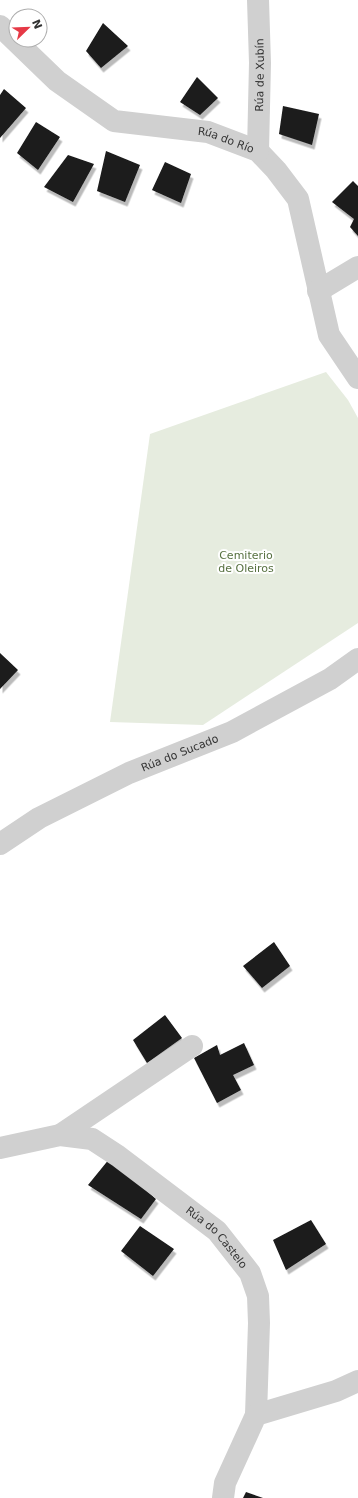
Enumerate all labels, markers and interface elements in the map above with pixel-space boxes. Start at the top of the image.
north arrow [8,8,48,48]
text: N [29,18,45,31]
street label: Rúa de Xubín [252,38,267,112]
street label: Rúa do Río [197,124,256,156]
park label: Cemiterio de Oleiros [218,549,274,575]
street label: Rúa do Sucado [139,732,220,774]
street label: Rúa do Castelo [183,1203,250,1271]

